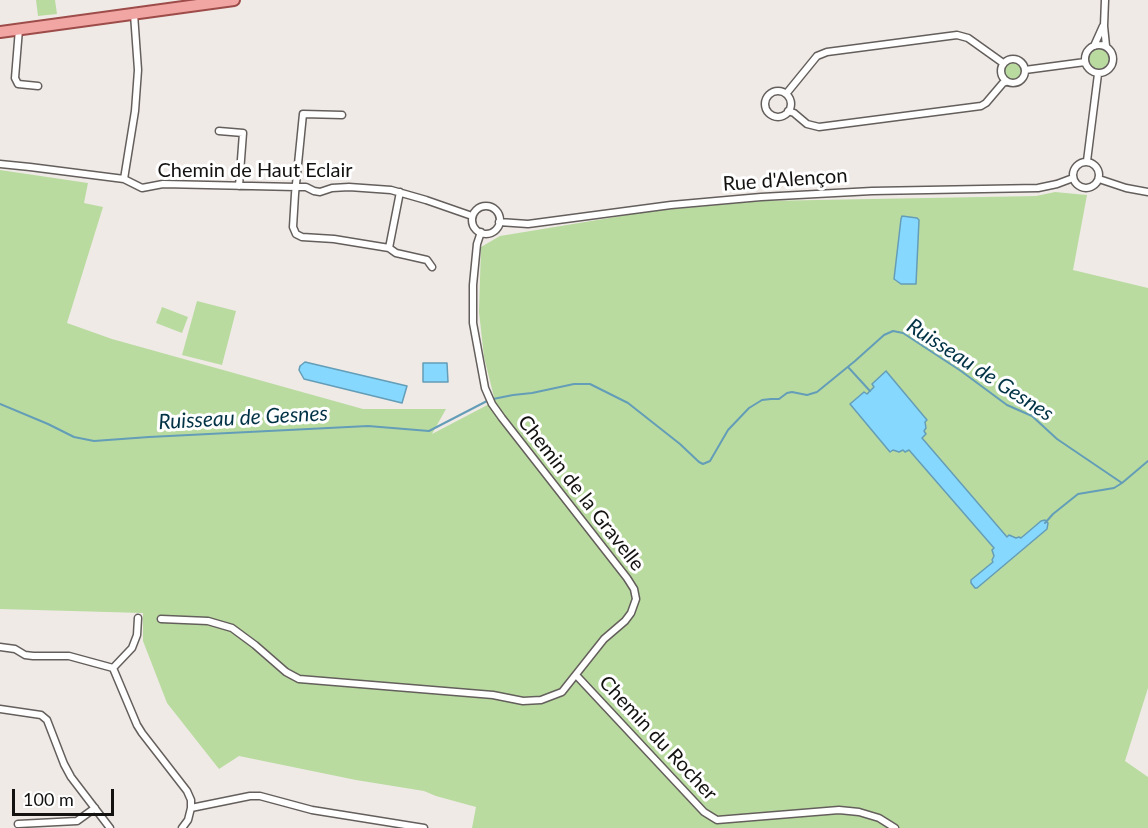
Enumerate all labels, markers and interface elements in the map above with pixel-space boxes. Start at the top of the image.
street label: Chemin de Haut Eclair [157,159,353,183]
street label: Rue d'Alençon [722,164,848,196]
water label: Ruisseau de Gesnes [902,313,1058,427]
water label: Ruisseau de Gesnes [158,401,328,435]
street label: Chemin de la Gravelle [513,410,649,576]
street label: Chemin du Rocher [594,671,722,805]
scale bar [15,777,117,815]
text: 100 m [23,788,74,810]

